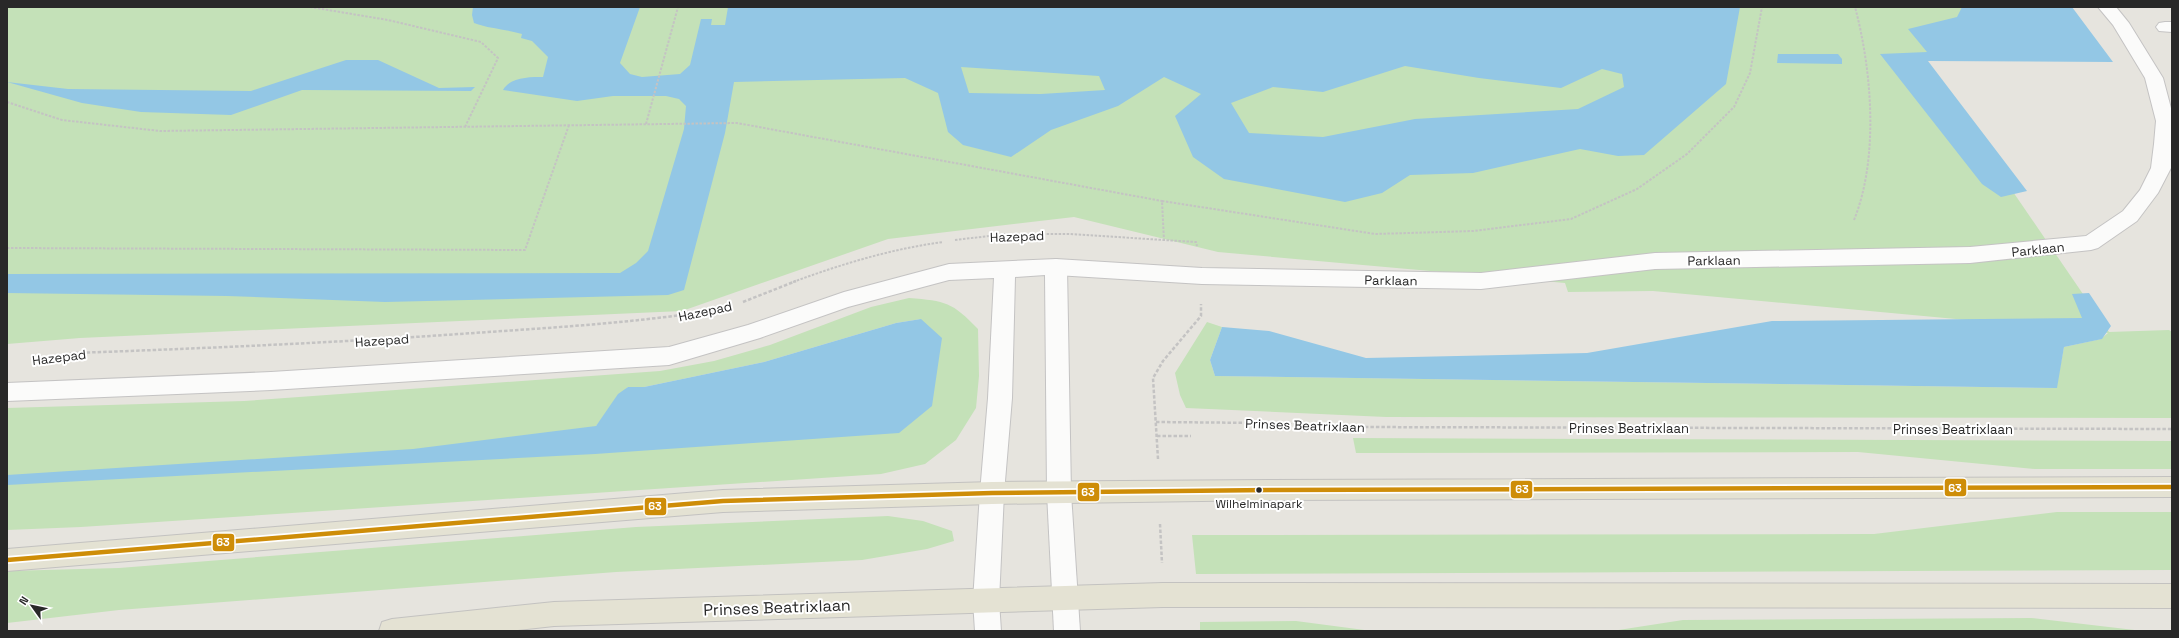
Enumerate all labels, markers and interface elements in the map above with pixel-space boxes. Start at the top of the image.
street label: Hazepad [990,227,1044,246]
street label: Parklaan [2011,238,2065,261]
street label: Parklaan [1687,252,1741,269]
street label: Parklaan [1364,272,1418,289]
street label: Hazepad [677,298,733,325]
street label: Hazepad [354,330,410,351]
street label: Hazepad [31,346,87,369]
street label: Prinses Beatrixlaan [1245,415,1365,436]
street label: Prinses Beatrixlaan [1569,420,1689,437]
street label: Prinses Beatrixlaan [1893,421,2013,438]
line badge: 63 [1944,478,1967,497]
line badge: 63 [1510,480,1533,499]
text: 63 [1948,481,1962,495]
line badge: 63 [1077,482,1100,502]
text: 63 [1515,482,1529,496]
text: 63 [1081,485,1095,499]
marker: Wilhelminapark [1254,485,1264,495]
place label: Wilhelminapark [1216,496,1303,512]
line badge: 63 [644,497,667,516]
text: 63 [648,499,662,513]
line badge: 63 [212,533,235,552]
text: 63 [216,535,230,549]
north arrow [12,586,52,626]
text: N [16,594,31,607]
street label: Prinses Beatrixlaan [703,594,851,621]

